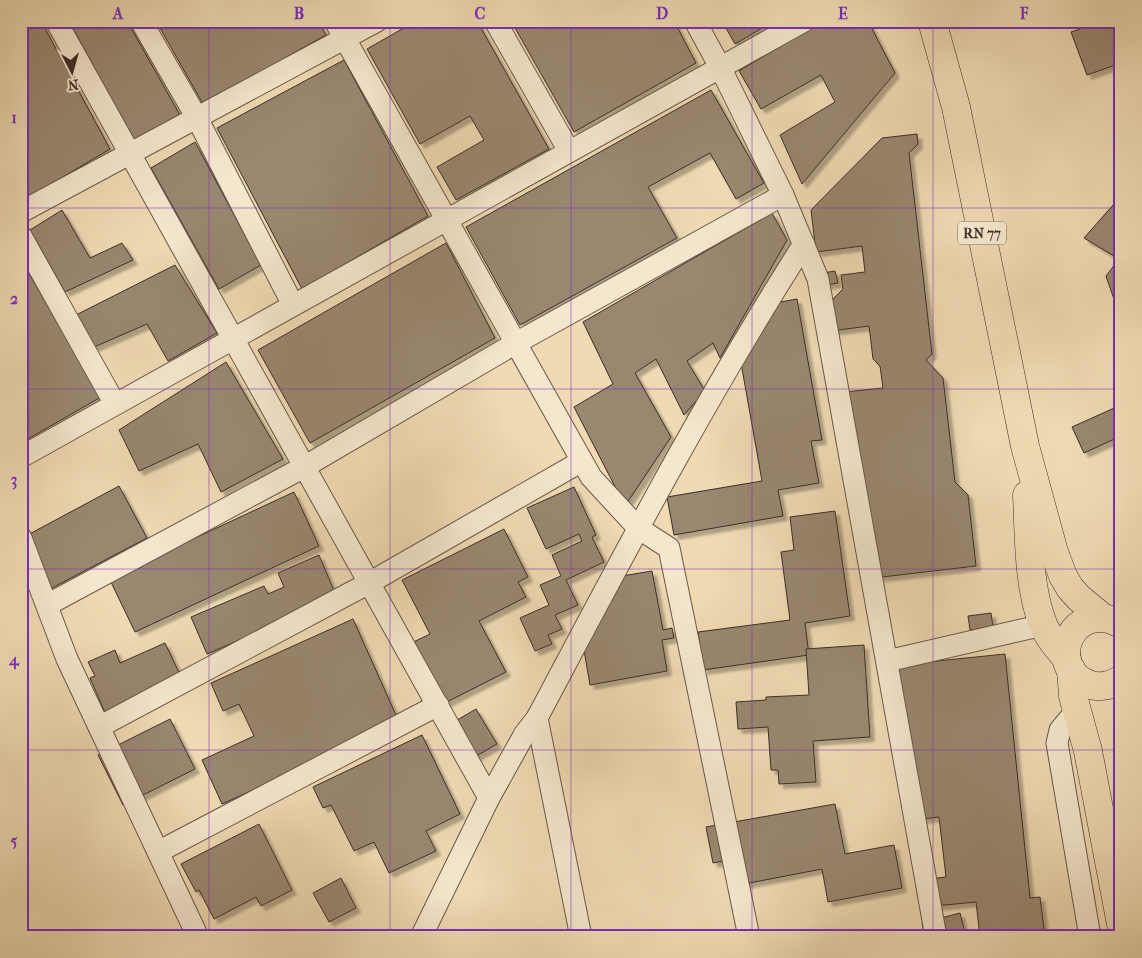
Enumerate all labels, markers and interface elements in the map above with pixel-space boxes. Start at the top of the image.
text: A [112,4,124,23]
text: B [294,4,304,23]
text: C [475,4,486,23]
text: D [656,4,668,23]
text: E [838,4,848,23]
text: F [1019,4,1029,23]
north arrow [48,48,98,98]
text: N [67,75,79,93]
text: 1 [11,108,17,127]
road number: RN 77 [958,222,1006,244]
text: 2 [10,289,18,308]
text: 3 [11,470,17,490]
text: 4 [8,650,20,670]
text: 5 [11,831,18,850]

